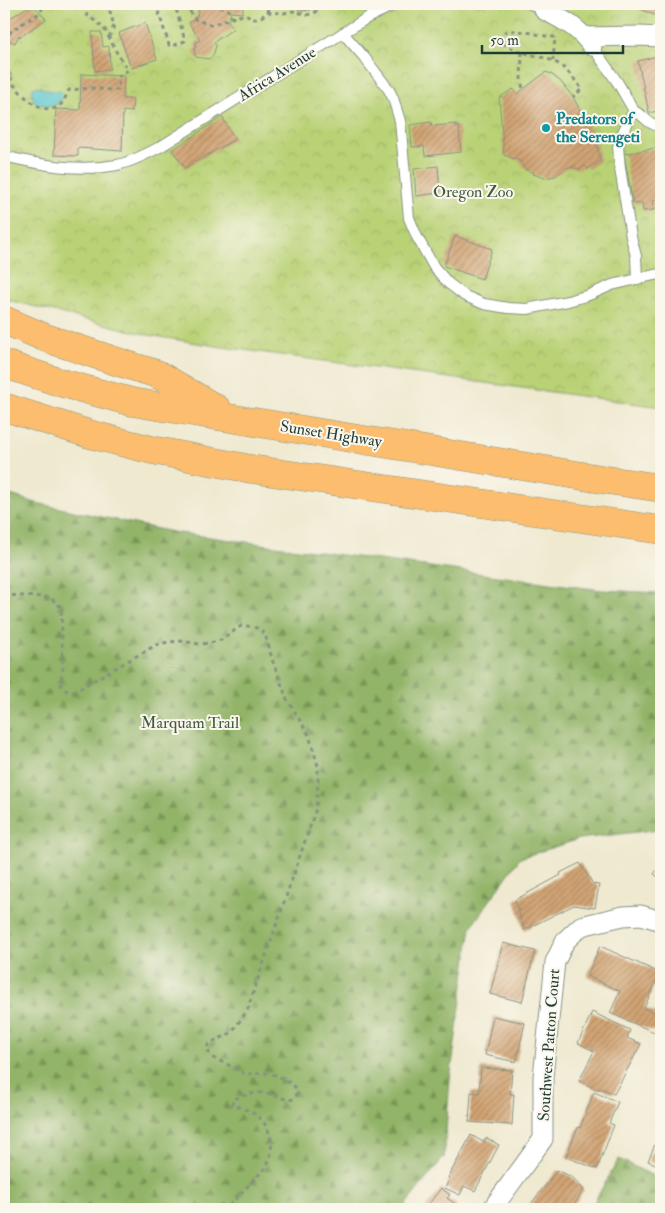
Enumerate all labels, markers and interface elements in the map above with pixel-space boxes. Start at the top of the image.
scale bar [482,22,624,54]
text: 50 m [490,31,519,50]
street label: Africa Avenue [233,42,320,106]
place label: Predators of the Serengeti [556,109,641,148]
marker: Predators of the Serengeti [540,122,552,134]
park label: Oregon Zoo [433,182,513,202]
street label: Sunset Highway [279,416,384,452]
park label: Marquam Trail [141,713,239,733]
street label: Southwest Patton Court [534,968,564,1122]

